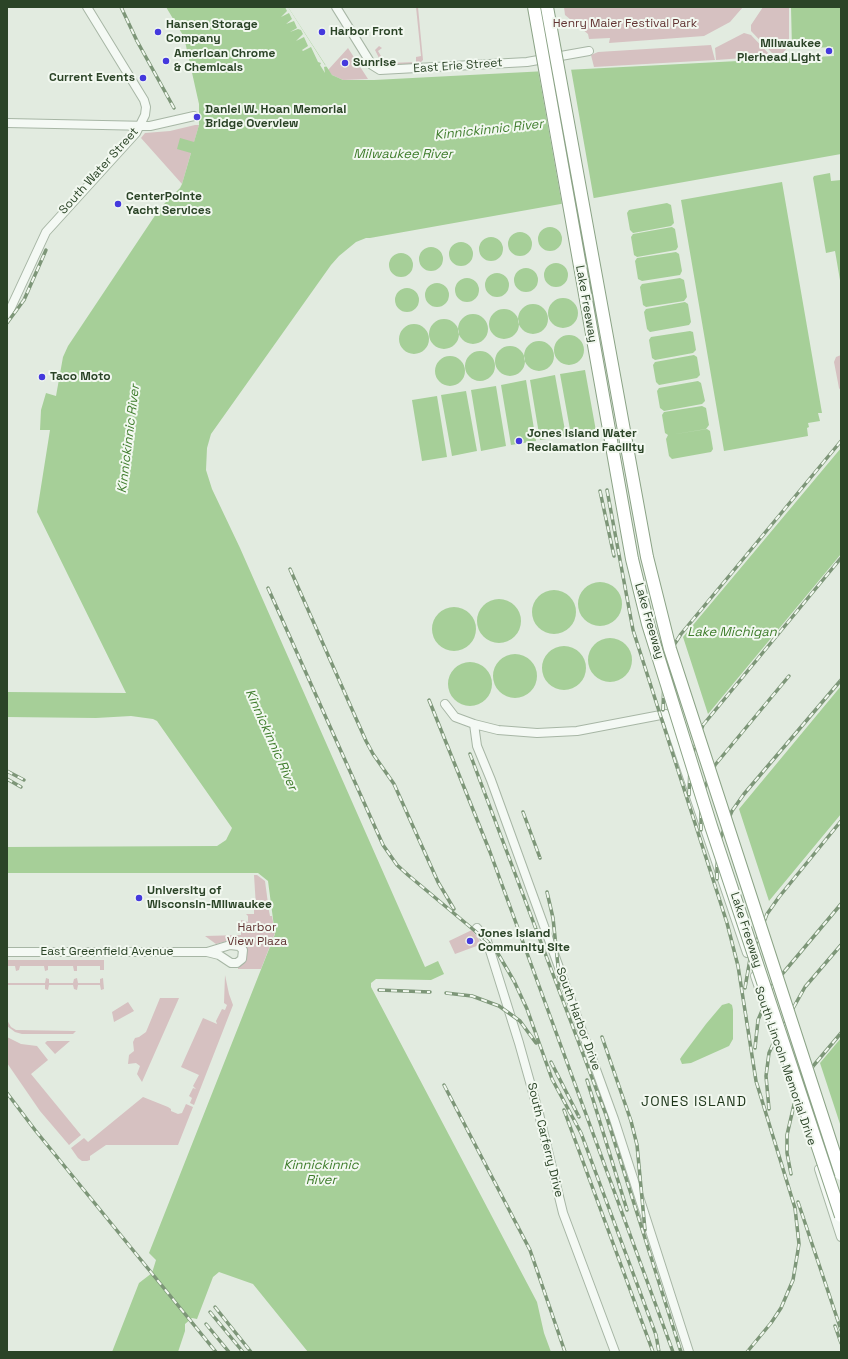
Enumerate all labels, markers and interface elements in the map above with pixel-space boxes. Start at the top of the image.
park label: Henry Maier Festival Park [553,17,697,31]
place label: Hansen Storage Company [166,18,258,46]
place label: Harbor Front [330,25,403,39]
marker: Hansen Storage Company [153,27,163,37]
marker: Harbor Front [317,27,327,37]
place label: Milwaukee Pierhead Light [737,37,821,65]
marker: Milwaukee Pierhead Light [824,46,834,56]
place label: American Chrome & Chemicals [174,47,275,75]
marker: American Chrome & Chemicals [161,56,171,66]
place label: Sunrise [353,56,396,70]
street label: East Erie Street [413,56,503,76]
marker: Sunrise [340,58,350,68]
place label: Current Events [49,71,135,85]
marker: Current Events [138,73,148,83]
place label: Daniel W. Hoan Memorial Bridge Overview [205,103,346,131]
marker: Daniel W. Hoan Memorial Bridge Overview [192,112,202,122]
water label: Kinnickinnic River [434,117,544,143]
street label: South Water Street [56,125,142,217]
water label: Milwaukee River [353,146,453,162]
place label: CenterPointe Yacht Services [126,190,211,218]
marker: CenterPointe Yacht Services [113,199,123,209]
street label: Lake Freeway [572,264,600,344]
place label: Taco Moto [50,370,111,384]
marker: Taco Moto [37,372,47,382]
water label: Kinnickinnic River [115,384,143,494]
place label: Jones Island Water Reclamation Facility [527,427,644,455]
marker: Jones Island Water Reclamation Facility [514,436,524,446]
street label: Lake Freeway [631,581,667,661]
water label: Lake Michigan [687,624,777,640]
water label: Kinnickinnic River [242,687,300,793]
place label: University of Wisconsin-Milwaukee [147,884,272,912]
street label: Lake Freeway [727,891,765,969]
marker: University of Wisconsin-Milwaukee [134,893,144,903]
park label: Harbor View Plaza [227,921,287,949]
place label: Jones Island Community Site [478,927,570,955]
marker: Jones Island Community Site [465,936,475,946]
street label: East Greenfield Avenue [40,945,174,959]
street label: South Harbor Drive [553,965,603,1073]
street label: South Lincoln Memorial Drive [751,985,819,1147]
street label: South Carferry Drive [524,1081,566,1199]
district label: JONES ISLAND [641,1094,747,1110]
water label: Kinnickinnic River [283,1157,359,1188]

